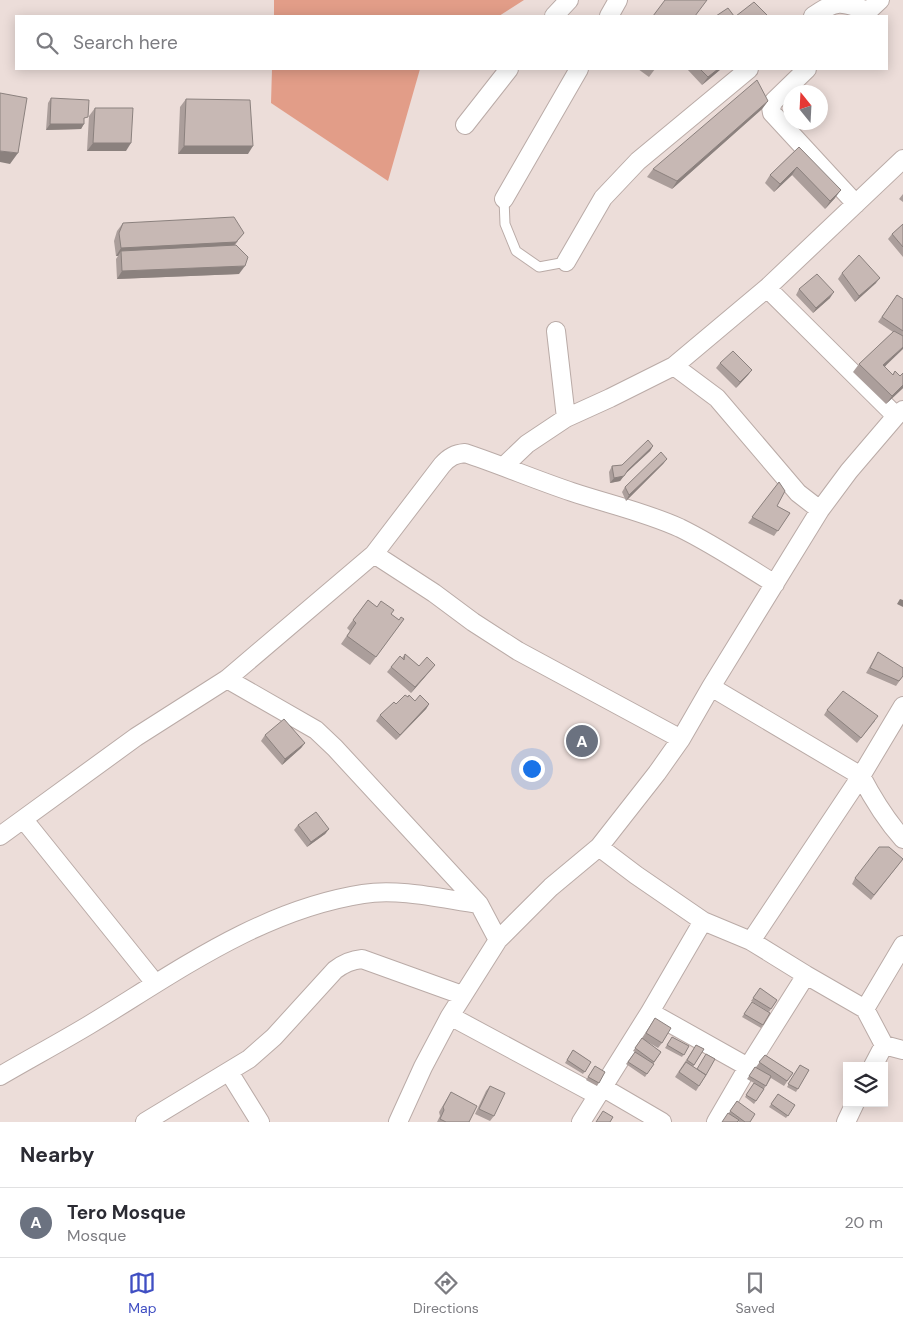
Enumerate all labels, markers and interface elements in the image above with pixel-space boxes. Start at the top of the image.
search box [15,15,888,70]
icon: search [33,29,61,57]
text: Search here [73,30,178,55]
north arrow [783,85,828,130]
pin: A [566,722,598,760]
your location [519,756,545,782]
map controls [843,1062,888,1107]
button: layers [843,1062,888,1107]
text: Nearby [20,1141,94,1169]
text: Tero Mosque [67,1200,186,1225]
text: A [30,1212,42,1233]
text: 20 m [844,1212,883,1233]
text: Mosque [67,1225,126,1246]
tab: Map [128,1269,156,1317]
tab: Directions [413,1269,479,1317]
tab: Saved [735,1269,775,1317]

